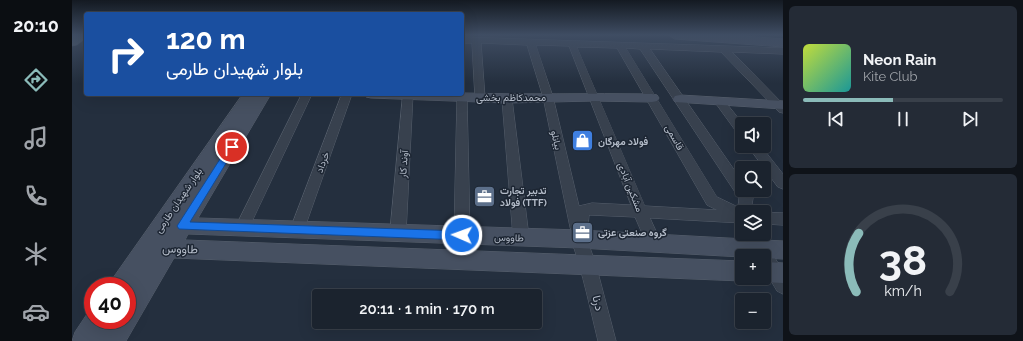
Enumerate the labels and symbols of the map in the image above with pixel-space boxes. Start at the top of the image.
street label: محمدکاظم بخشی [476,92,546,104]
street label: قاسمی [662,123,686,153]
shop icon: فولاد مهرگان [569,128,595,154]
street label: بیانلو [548,129,564,151]
pin [215,130,249,164]
place label: فولاد مهرگان [598,136,649,148]
street label: آوند کار [397,149,411,179]
street label: خرداد [314,150,332,175]
street label: مشکین آبادی [615,161,645,214]
street label: بلوار شهیدان طارمی [153,166,205,235]
office icon: تدبیر تجارت فولاد (TTF) [472,183,498,209]
place label: تدبیر تجارت فولاد (TTF) [500,185,547,209]
position arrow [441,214,483,256]
office icon: گروه صنعتی عزتی [570,219,596,245]
place label: گروه صنعتی عزتی [598,227,667,239]
street label: طاووس [494,231,525,245]
street label: طاووس [162,241,198,258]
speed limit sign: 40 [84,277,136,329]
street label: درنا [588,294,607,313]

